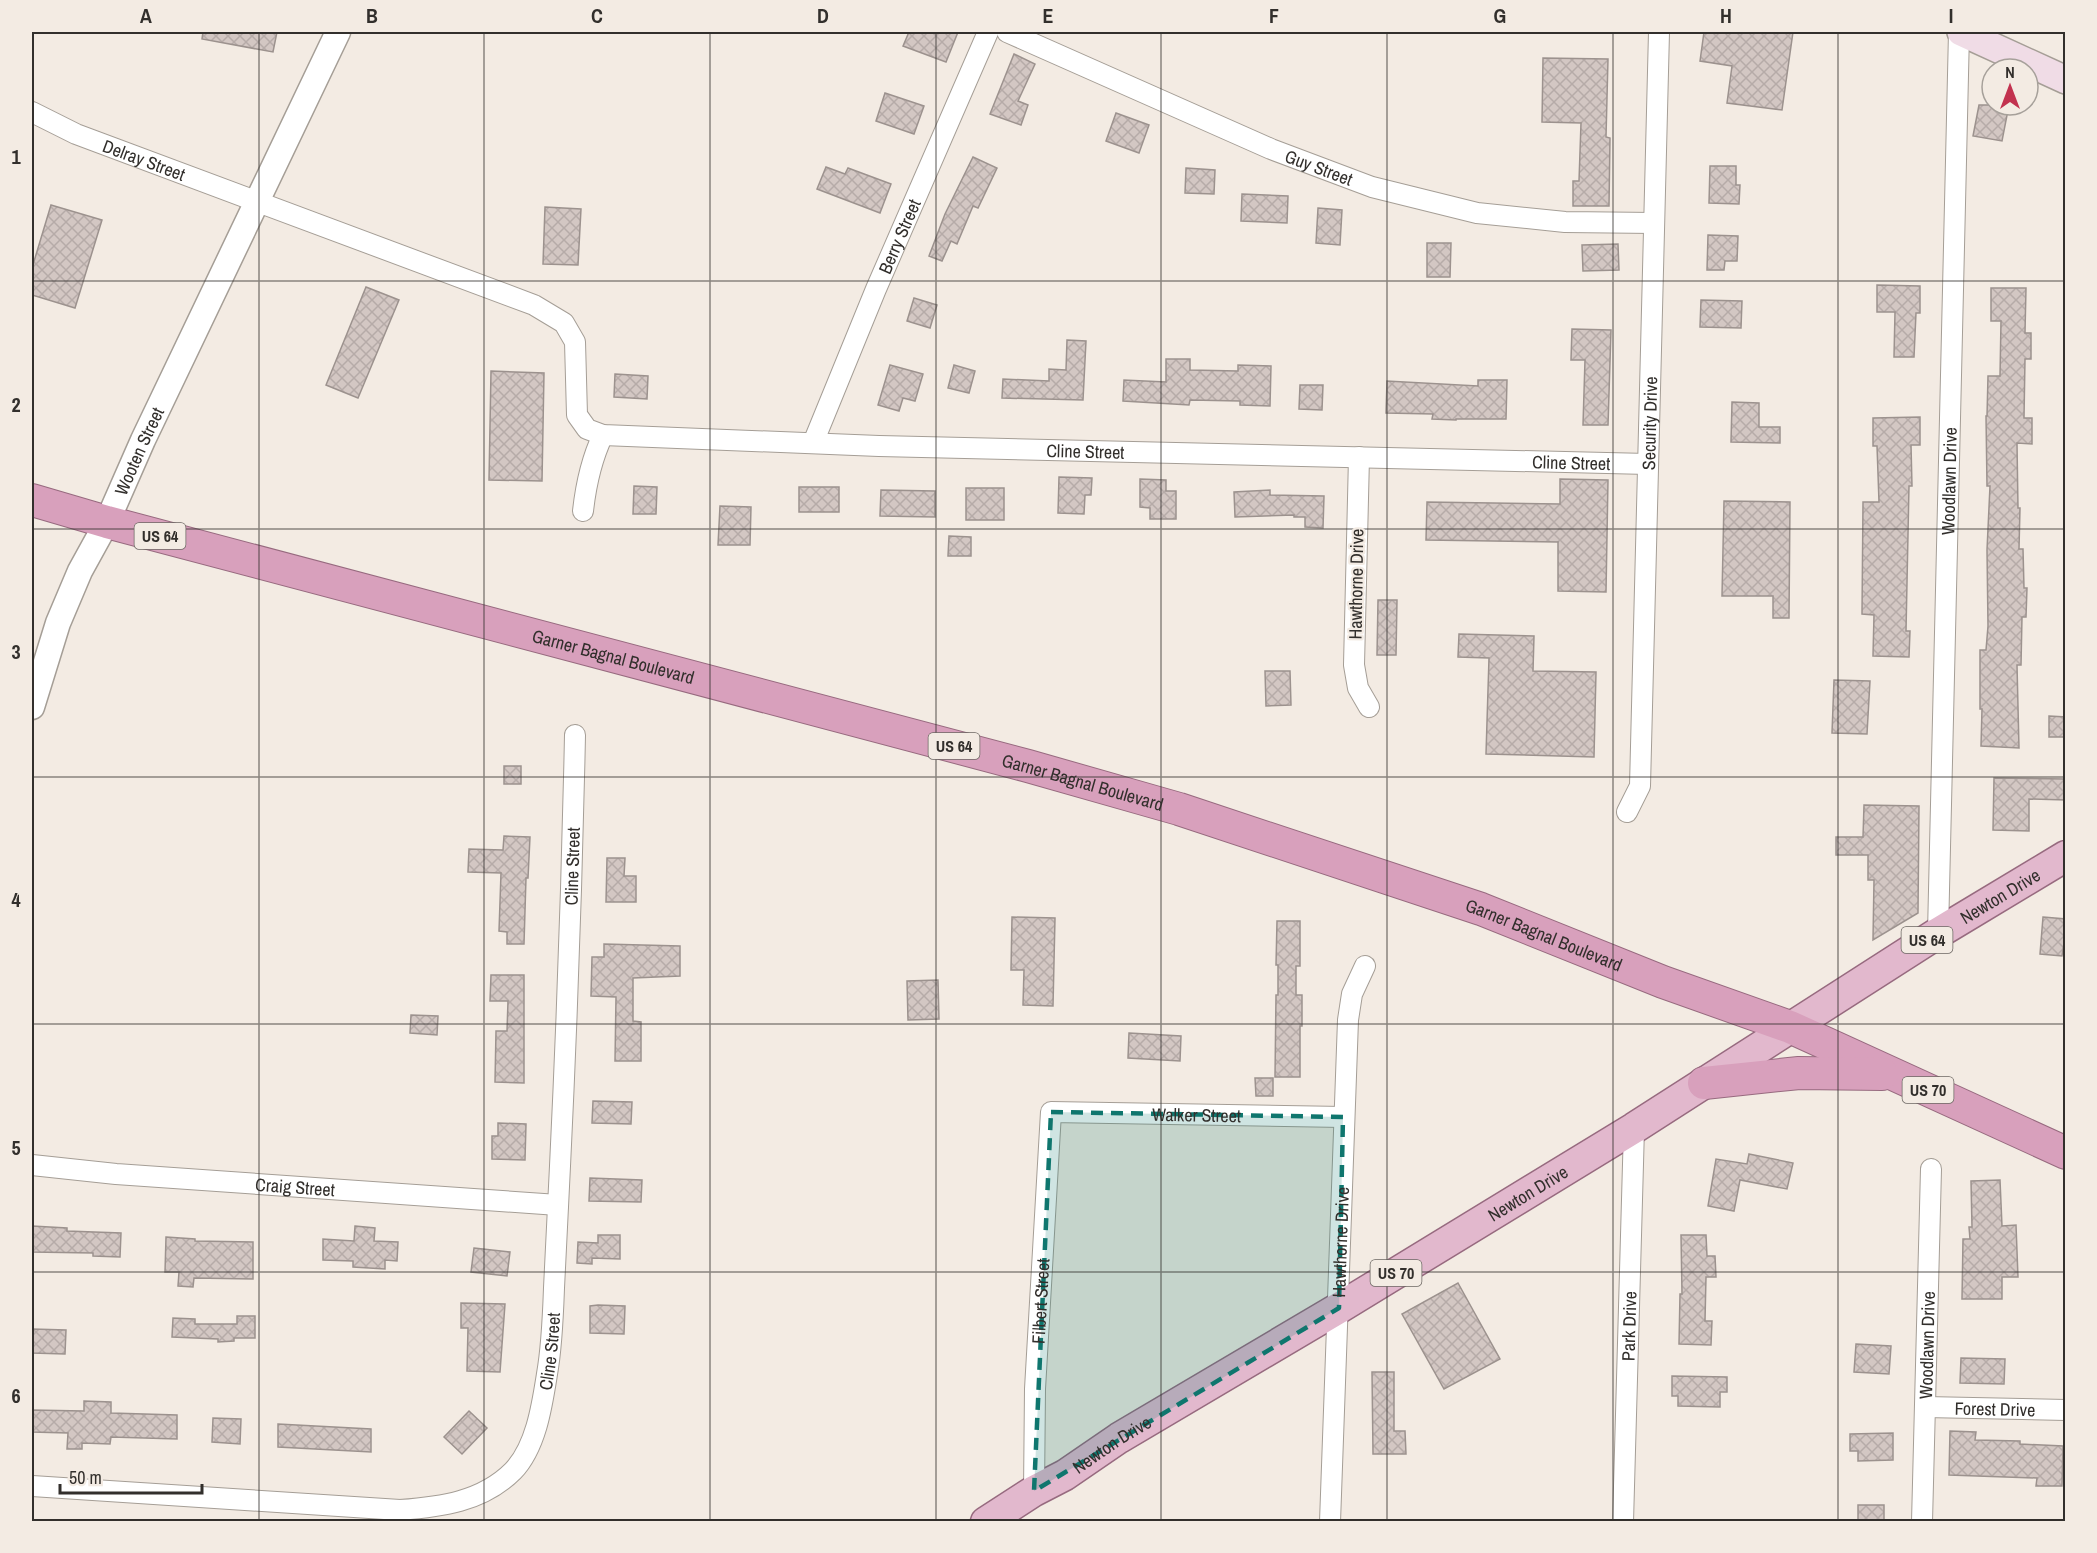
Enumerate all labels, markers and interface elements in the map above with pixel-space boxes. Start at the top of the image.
text: A [140,2,152,29]
text: B [366,2,378,29]
text: C [591,2,603,29]
text: D [817,2,829,29]
text: E [1043,2,1054,29]
text: F [1269,2,1279,29]
text: G [1494,2,1506,29]
text: H [1720,2,1732,29]
text: I [1949,2,1953,29]
north arrow [1980,57,2040,117]
text: N [2005,61,2015,83]
street label: Delray Street [99,133,189,186]
text: 1 [11,143,21,170]
street label: Guy Street [1281,143,1356,191]
street label: Berry Street [872,195,926,277]
street label: Security Drive [1635,376,1663,470]
text: 2 [11,391,21,418]
street label: Wooten Street [108,403,169,499]
street label: Woodlawn Drive [1935,427,1962,535]
street label: Cline Street [1046,437,1125,464]
street label: Cline Street [1532,449,1611,476]
road number: US 64 [134,523,186,549]
street label: Hawthorne Drive [1343,528,1369,640]
street label: Garner Bagnal Boulevard [530,623,697,690]
text: 3 [11,638,21,665]
road number: US 64 [928,733,980,759]
street label: Garner Bagnal Boulevard [999,747,1167,816]
street label: Cline Street [558,827,585,906]
street label: Newton Drive [1955,862,2045,930]
text: 4 [11,886,21,913]
street label: Garner Bagnal Boulevard [1462,892,1626,977]
road number: US 64 [1902,927,1952,953]
road number: US 70 [1902,1077,1954,1103]
street label: Walker Street [1152,1101,1241,1128]
text: 5 [11,1134,21,1161]
street label: Newton Drive [1483,1159,1572,1227]
street label: Craig Street [254,1171,336,1202]
street label: Hawthorne Drive [1326,1186,1355,1298]
street label: Filbert Street [1025,1258,1055,1345]
road number: US 70 [1370,1260,1422,1286]
street label: Park Drive [1615,1291,1642,1361]
street label: Woodlawn Drive [1913,1291,1940,1399]
street label: Cline Street [532,1312,566,1392]
text: 6 [11,1382,21,1409]
street label: Forest Drive [1954,1395,2036,1422]
street label: Newton Drive [1067,1409,1156,1479]
scale bar [60,1457,202,1495]
text: 50 m [69,1465,102,1490]

